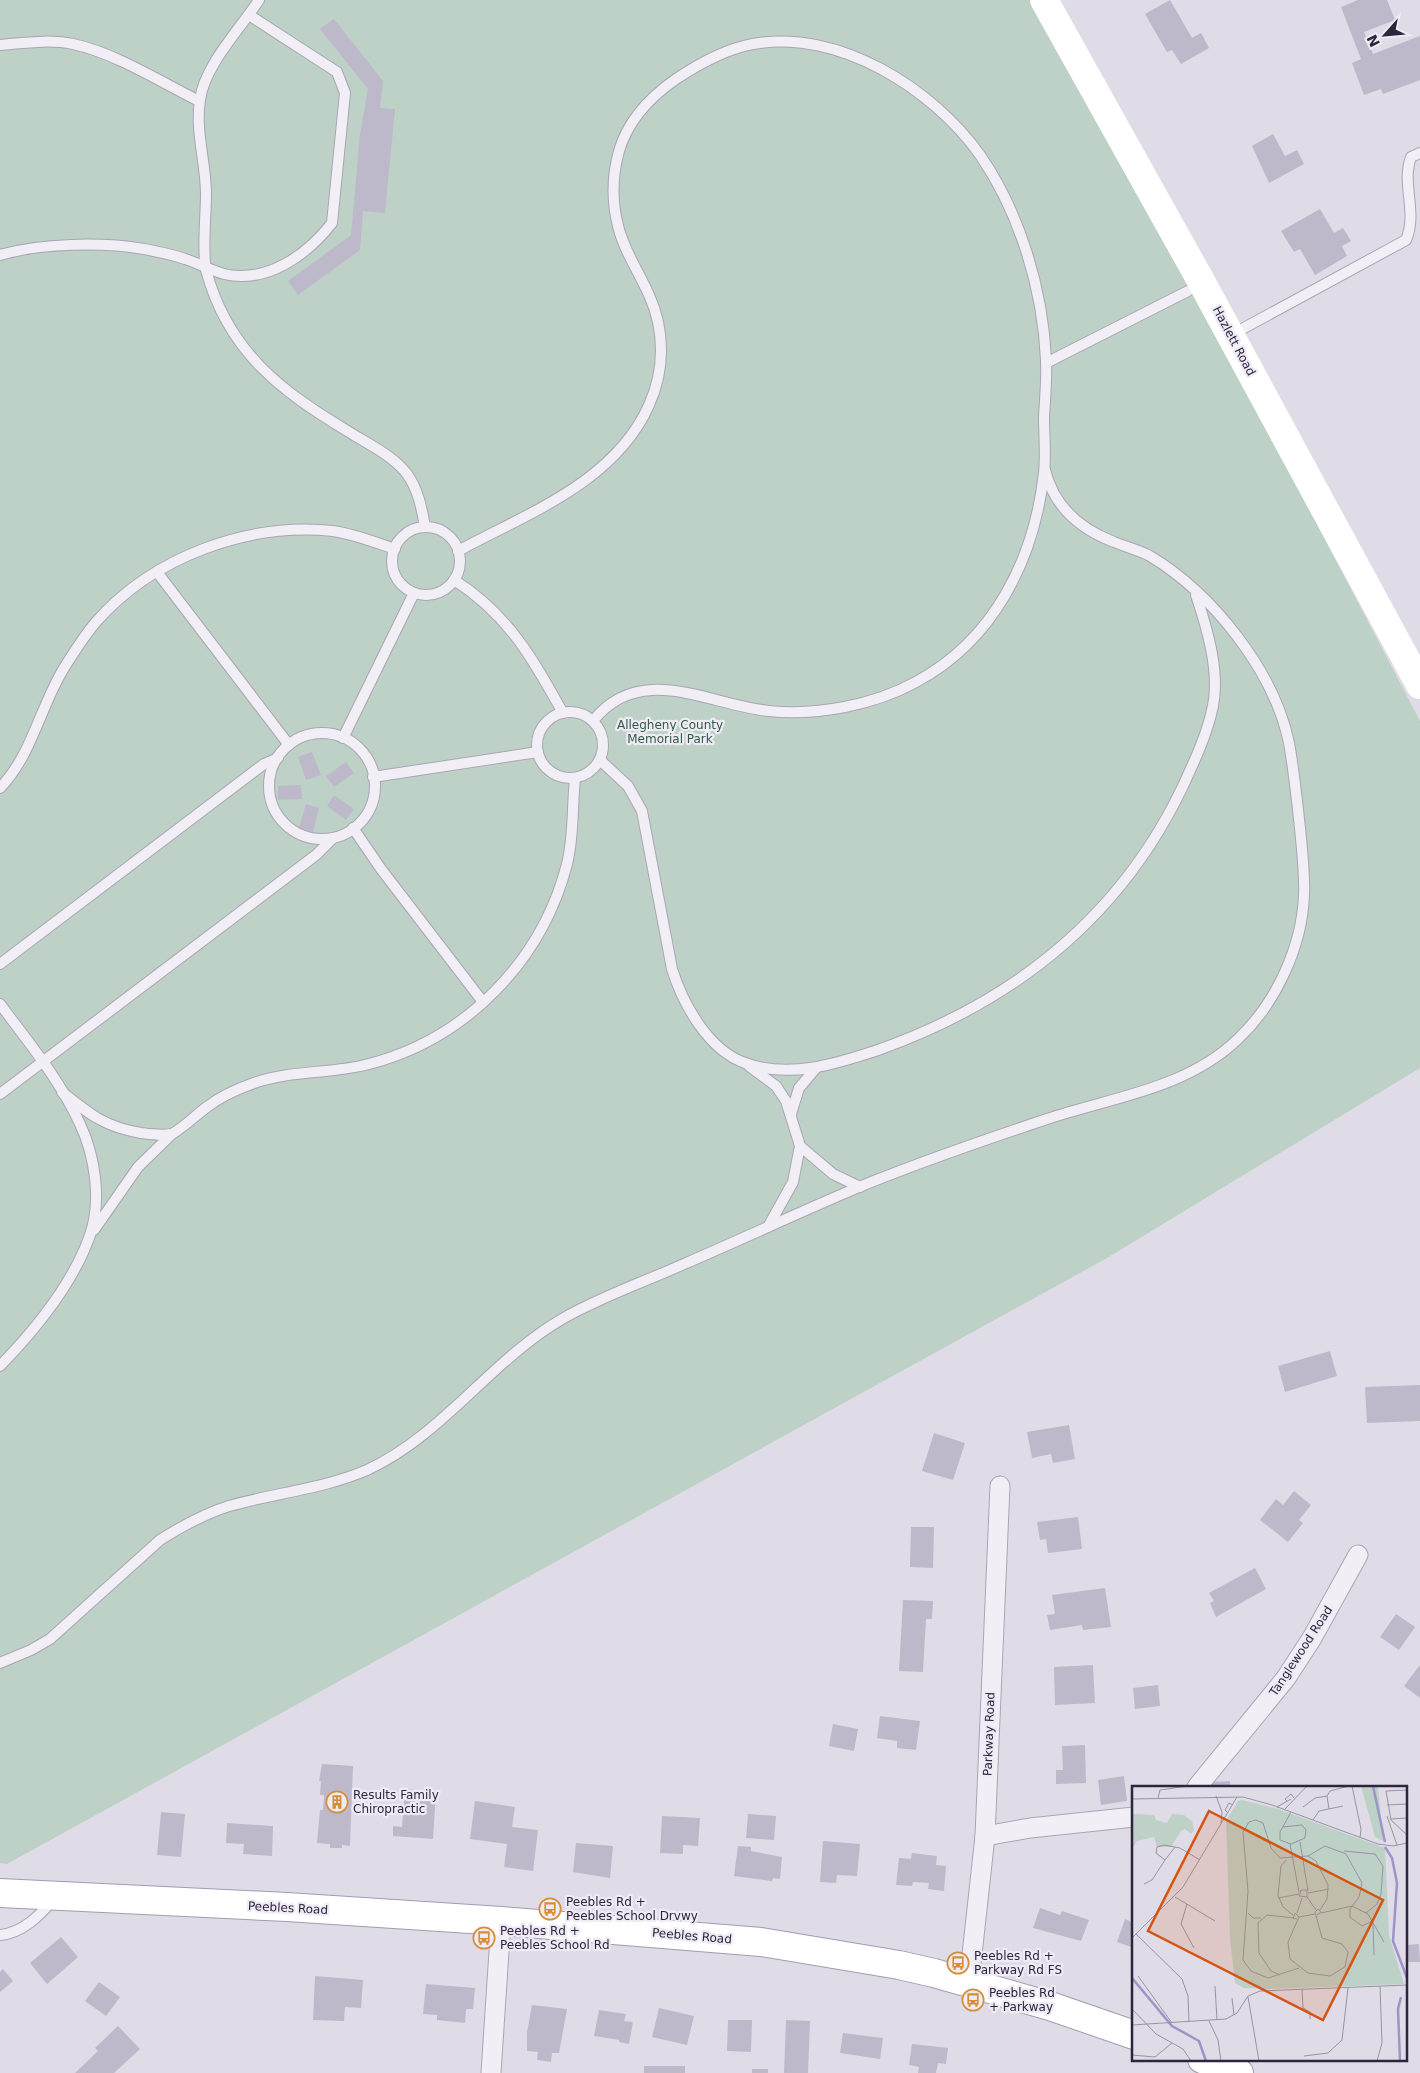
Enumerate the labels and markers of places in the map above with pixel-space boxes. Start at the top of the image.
place label: Results Family Chiropractic [353,1788,439,1816]
building icon: Results Family Chiropractic [325,1790,349,1814]
place label: Peebles Rd + Peebles School Drvwy [566,1895,698,1923]
bus stop icon: Peebles Rd + Peebles School Drvwy [538,1897,562,1921]
place label: Peebles Rd + Peebles School Rd [500,1924,610,1952]
bus stop icon: Peebles Rd + Peebles School Rd [472,1926,496,1950]
place label: Peebles Rd + Parkway Rd FS [974,1949,1062,1977]
bus stop icon: Peebles Rd + Parkway Rd FS [946,1951,970,1975]
place label: Peebles Rd + Parkway [989,1986,1055,2014]
bus stop icon: Peebles Rd + Parkway [961,1988,985,2012]

